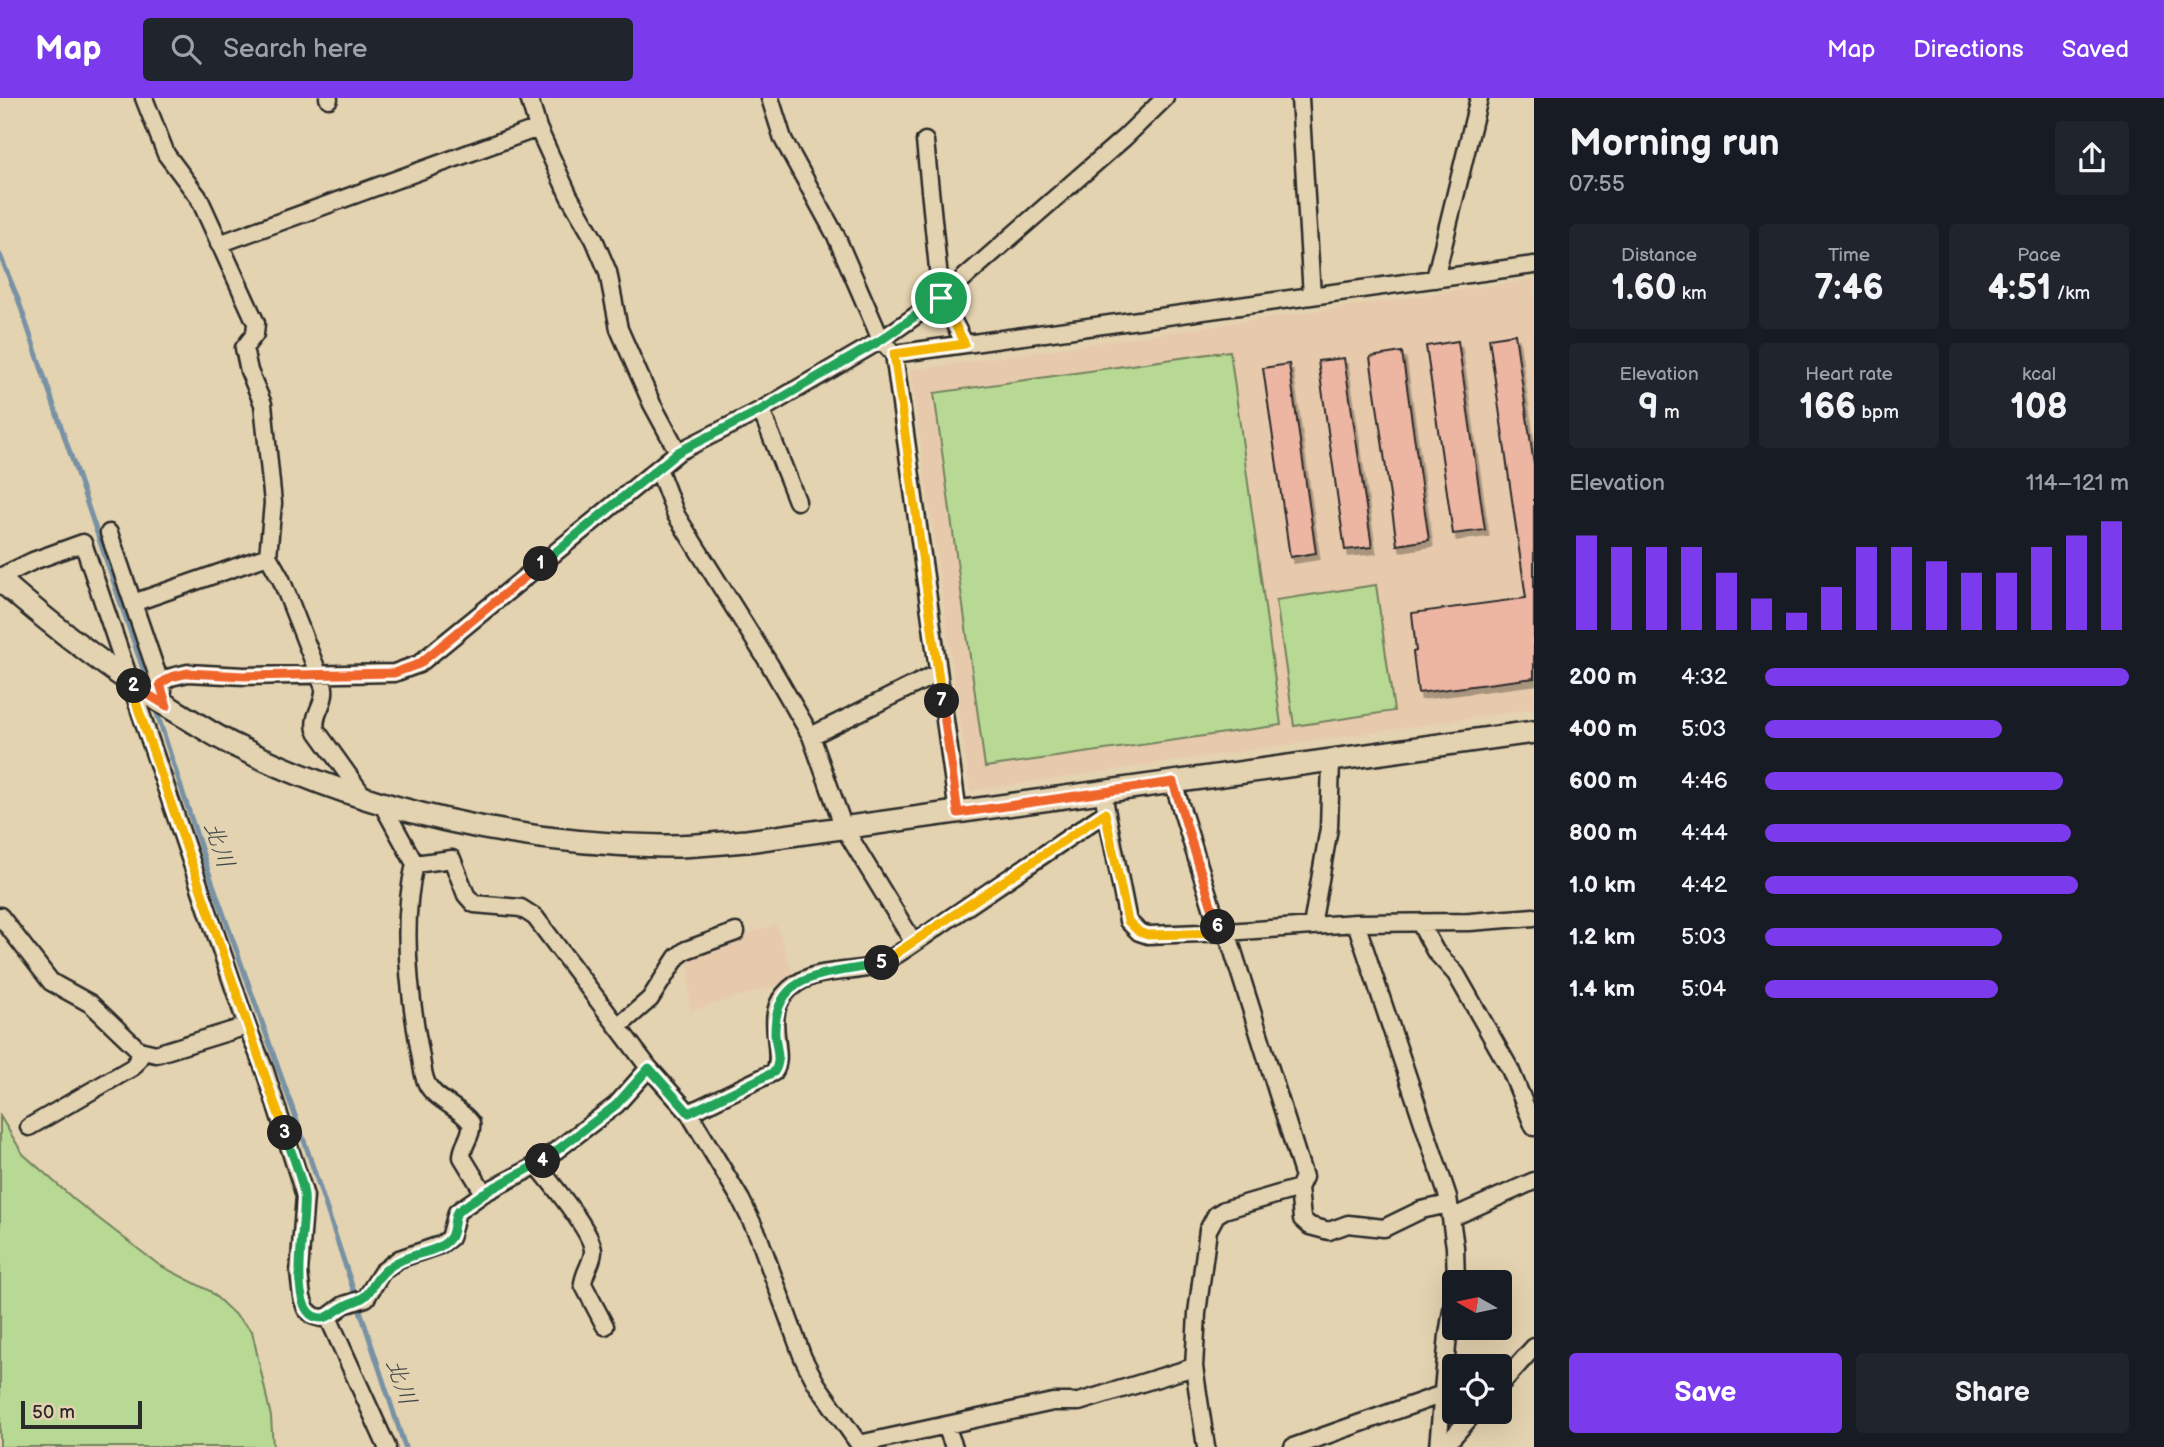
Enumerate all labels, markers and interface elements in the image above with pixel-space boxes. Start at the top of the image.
search box [143,18,633,81]
text: Map [35,29,101,69]
icon: search [167,30,205,68]
text: Search here [223,34,367,65]
text: Map [1827,35,1875,64]
text: Directions [1913,35,2024,64]
text: Saved [2062,35,2129,64]
text: Morning run [1569,121,1780,166]
button: share [2055,121,2129,195]
text: 07:55 [1569,170,1625,198]
text: Distance [1621,244,1697,267]
text: Time [1828,244,1870,267]
text: Pace [2017,244,2061,267]
text: 1.60 [1611,267,1677,310]
text: 7:46 [1814,267,1884,310]
text: 4:51 [1988,267,2052,310]
pin [911,268,971,328]
icon: arrive [922,279,960,317]
text: km [1677,282,1707,305]
text: /km [2052,282,2090,305]
text: Elevation [1619,363,1699,386]
text: Heart rate [1805,363,1893,386]
text: kcal [2022,363,2056,386]
text: 9 [1638,386,1659,429]
text: 166 [1799,386,1856,429]
text: 108 [2010,386,2068,429]
text: m [1659,401,1680,424]
text: bpm [1856,401,1899,424]
text: Elevation [1569,469,1665,497]
text: 114–121 m [2026,469,2129,497]
pin: 1 [524,546,558,582]
text: 1 [537,552,545,575]
text: 200 m [1569,663,1637,691]
text: 4:32 [1681,663,1727,691]
pin: 2 [116,668,152,704]
text: 2 [128,674,139,697]
pin: 7 [925,684,960,718]
text: 7 [936,689,947,712]
text: 400 m [1569,715,1637,743]
text: 5:03 [1681,715,1727,743]
text: 600 m [1569,767,1637,795]
text: 4:46 [1681,767,1728,795]
water label: 北川 [197,818,241,872]
text: 800 m [1569,819,1637,847]
text: 4:44 [1681,819,1728,847]
text: 1.0 km [1569,871,1636,899]
text: 4:42 [1681,871,1727,899]
pin: 6 [1200,910,1236,944]
text: 6 [1212,915,1223,938]
text: 1.2 km [1569,923,1635,951]
text: 5:03 [1681,923,1727,951]
pin: 5 [864,946,900,980]
text: 5 [876,951,887,974]
text: 1.4 km [1569,975,1635,1003]
text: 5:04 [1681,975,1726,1003]
pin: 3 [268,1116,302,1150]
text: 3 [279,1121,290,1144]
pin: 4 [526,1144,560,1178]
text: 4 [537,1149,548,1172]
north arrow [1442,1270,1512,1340]
map controls [1442,1270,1512,1424]
button: Save [1569,1353,1842,1433]
button: Share [1856,1353,2129,1433]
button: locate [1442,1354,1512,1424]
water label: 北川 [379,1355,423,1409]
scale bar [21,1398,142,1430]
text: 50 m [32,1401,75,1424]

